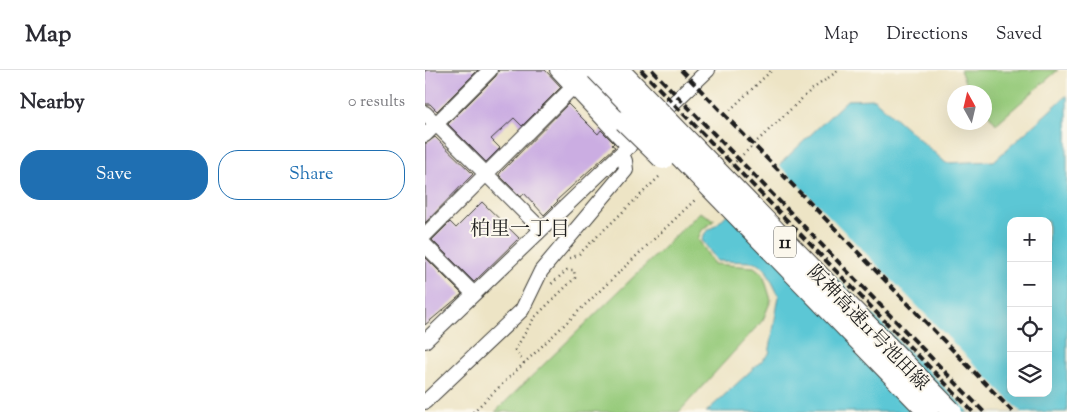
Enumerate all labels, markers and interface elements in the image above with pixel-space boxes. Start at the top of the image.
text: Map [25,18,71,52]
text: Map [824,22,859,48]
text: Directions [887,22,968,48]
text: Saved [996,22,1042,48]
north arrow [947,85,992,130]
text: Nearby [20,88,85,118]
text: 0 results [348,91,405,114]
button: Save [20,150,208,200]
button: Share [218,150,405,200]
district label: 柏里一丁目 [470,216,570,245]
map controls [1007,217,1052,397]
button: + [1007,217,1052,262]
road number: 11 [774,226,796,258]
street label: 阪神高速11号池田線 [800,260,934,397]
button: − [1007,262,1052,307]
button: locate [1007,307,1052,352]
button: layers [1007,352,1052,397]

